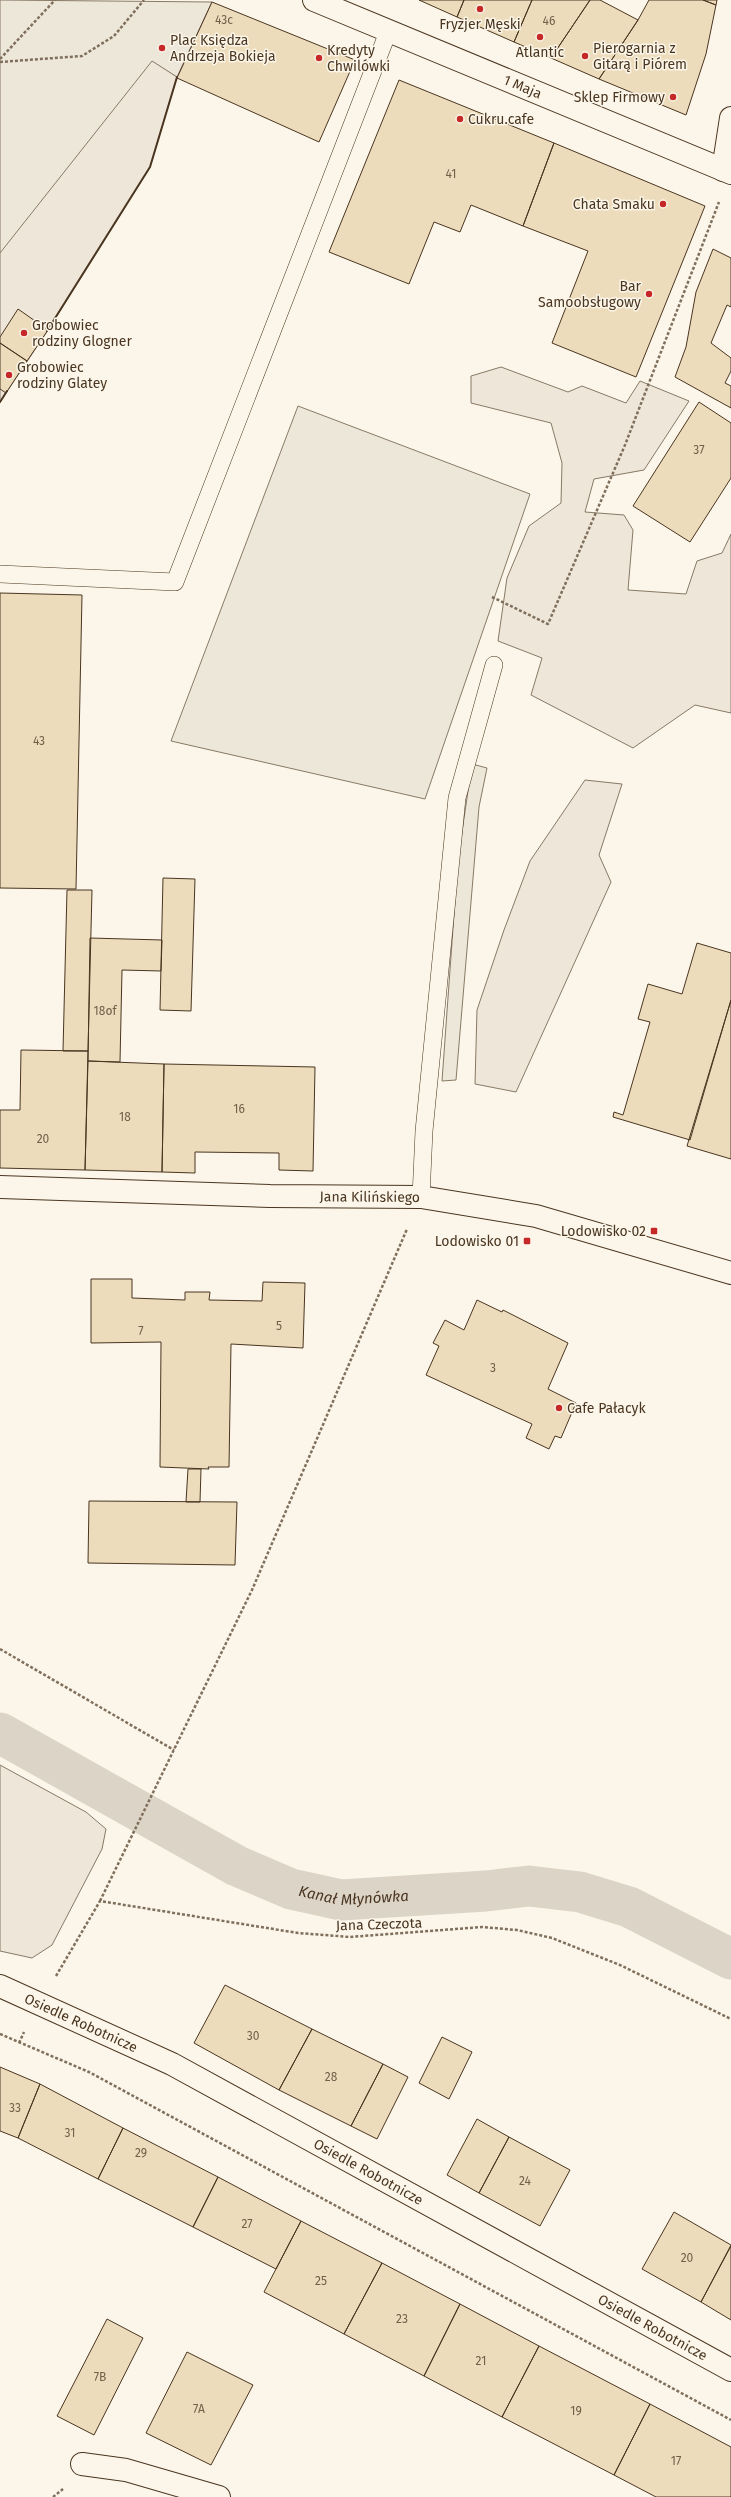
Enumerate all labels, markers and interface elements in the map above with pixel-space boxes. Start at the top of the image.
marker: Fryzjer Męski [475,4,485,14]
house number: 43c [215,13,233,27]
house number: 46 [543,14,555,28]
place label: Fryzjer Męski [439,16,521,33]
place label: Plac Księdza Andrzeja Bokieja [170,32,276,65]
marker: Atlantic [535,32,545,42]
place label: Pierogarnia z Gitarą i Piórem [593,40,687,73]
place label: Kredyty Chwilówki [327,42,390,75]
marker: Plac Księdza Andrzeja Bokieja [157,43,167,53]
place label: Atlantic [516,44,565,61]
marker: Pierogarnia z Gitarą i Piórem [580,51,590,61]
marker: Kredyty Chwilówki [314,53,324,63]
street label: 1 Maja [501,72,544,103]
place label: Sklep Firmowy [574,89,665,106]
marker: Sklep Firmowy [668,92,678,102]
place label: Cukru.cafe [468,111,534,128]
marker: Cukru.cafe [455,114,465,124]
house number: 41 [446,167,456,181]
place label: Chata Smaku [573,196,655,213]
marker: Chata Smaku [658,199,668,209]
place label: Bar Samoobsługowy [538,278,642,311]
marker: Bar Samoobsługowy [644,289,654,299]
place label: Grobowiec rodziny Glogner [32,317,132,350]
marker: Grobowiec rodziny Glogner [19,328,29,338]
place label: Grobowiec rodziny Glatey [17,359,107,392]
marker: Grobowiec rodziny Glatey [4,370,14,380]
house number: 37 [693,443,705,457]
house number: 43 [33,734,45,748]
house number: 18of [94,1004,117,1018]
house number: 16 [233,1102,245,1116]
house number: 18 [119,1110,131,1124]
house number: 20 [37,1132,50,1146]
street label: Jana Kilińskiego [320,1188,420,1206]
place label: Lodowisko 02 [561,1223,646,1240]
marker: Lodowisko 02 [649,1226,659,1236]
place label: Lodowisko 01 [435,1233,519,1250]
marker: Lodowisko 01 [522,1236,532,1246]
house number: 5 [276,1319,282,1333]
house number: 7 [138,1324,144,1338]
house number: 3 [490,1361,496,1375]
place label: Cafe Pałacyk [567,1400,646,1417]
marker: Cafe Pałacyk [554,1403,564,1413]
water label: Kanał Młynówka [297,1882,409,1909]
street label: Jana Czeczota [336,1914,422,1935]
street label: Osiedle Robotnicze [22,1990,140,2056]
house number: 30 [247,2029,260,2043]
house number: 28 [325,2070,338,2084]
house number: 33 [9,2101,21,2115]
house number: 31 [65,2126,75,2140]
street label: Osiedle Robotnicze [311,2135,426,2209]
house number: 29 [135,2146,147,2160]
house number: 24 [519,2174,532,2188]
house number: 27 [241,2217,253,2231]
house number: 20 [681,2251,694,2265]
house number: 25 [315,2274,327,2288]
street label: Osiedle Robotnicze [595,2291,710,2364]
house number: 23 [396,2312,408,2326]
house number: 21 [476,2354,486,2368]
house number: 7B [94,2370,106,2384]
house number: 7A [193,2402,205,2416]
house number: 19 [570,2404,582,2418]
house number: 17 [671,2454,681,2468]

